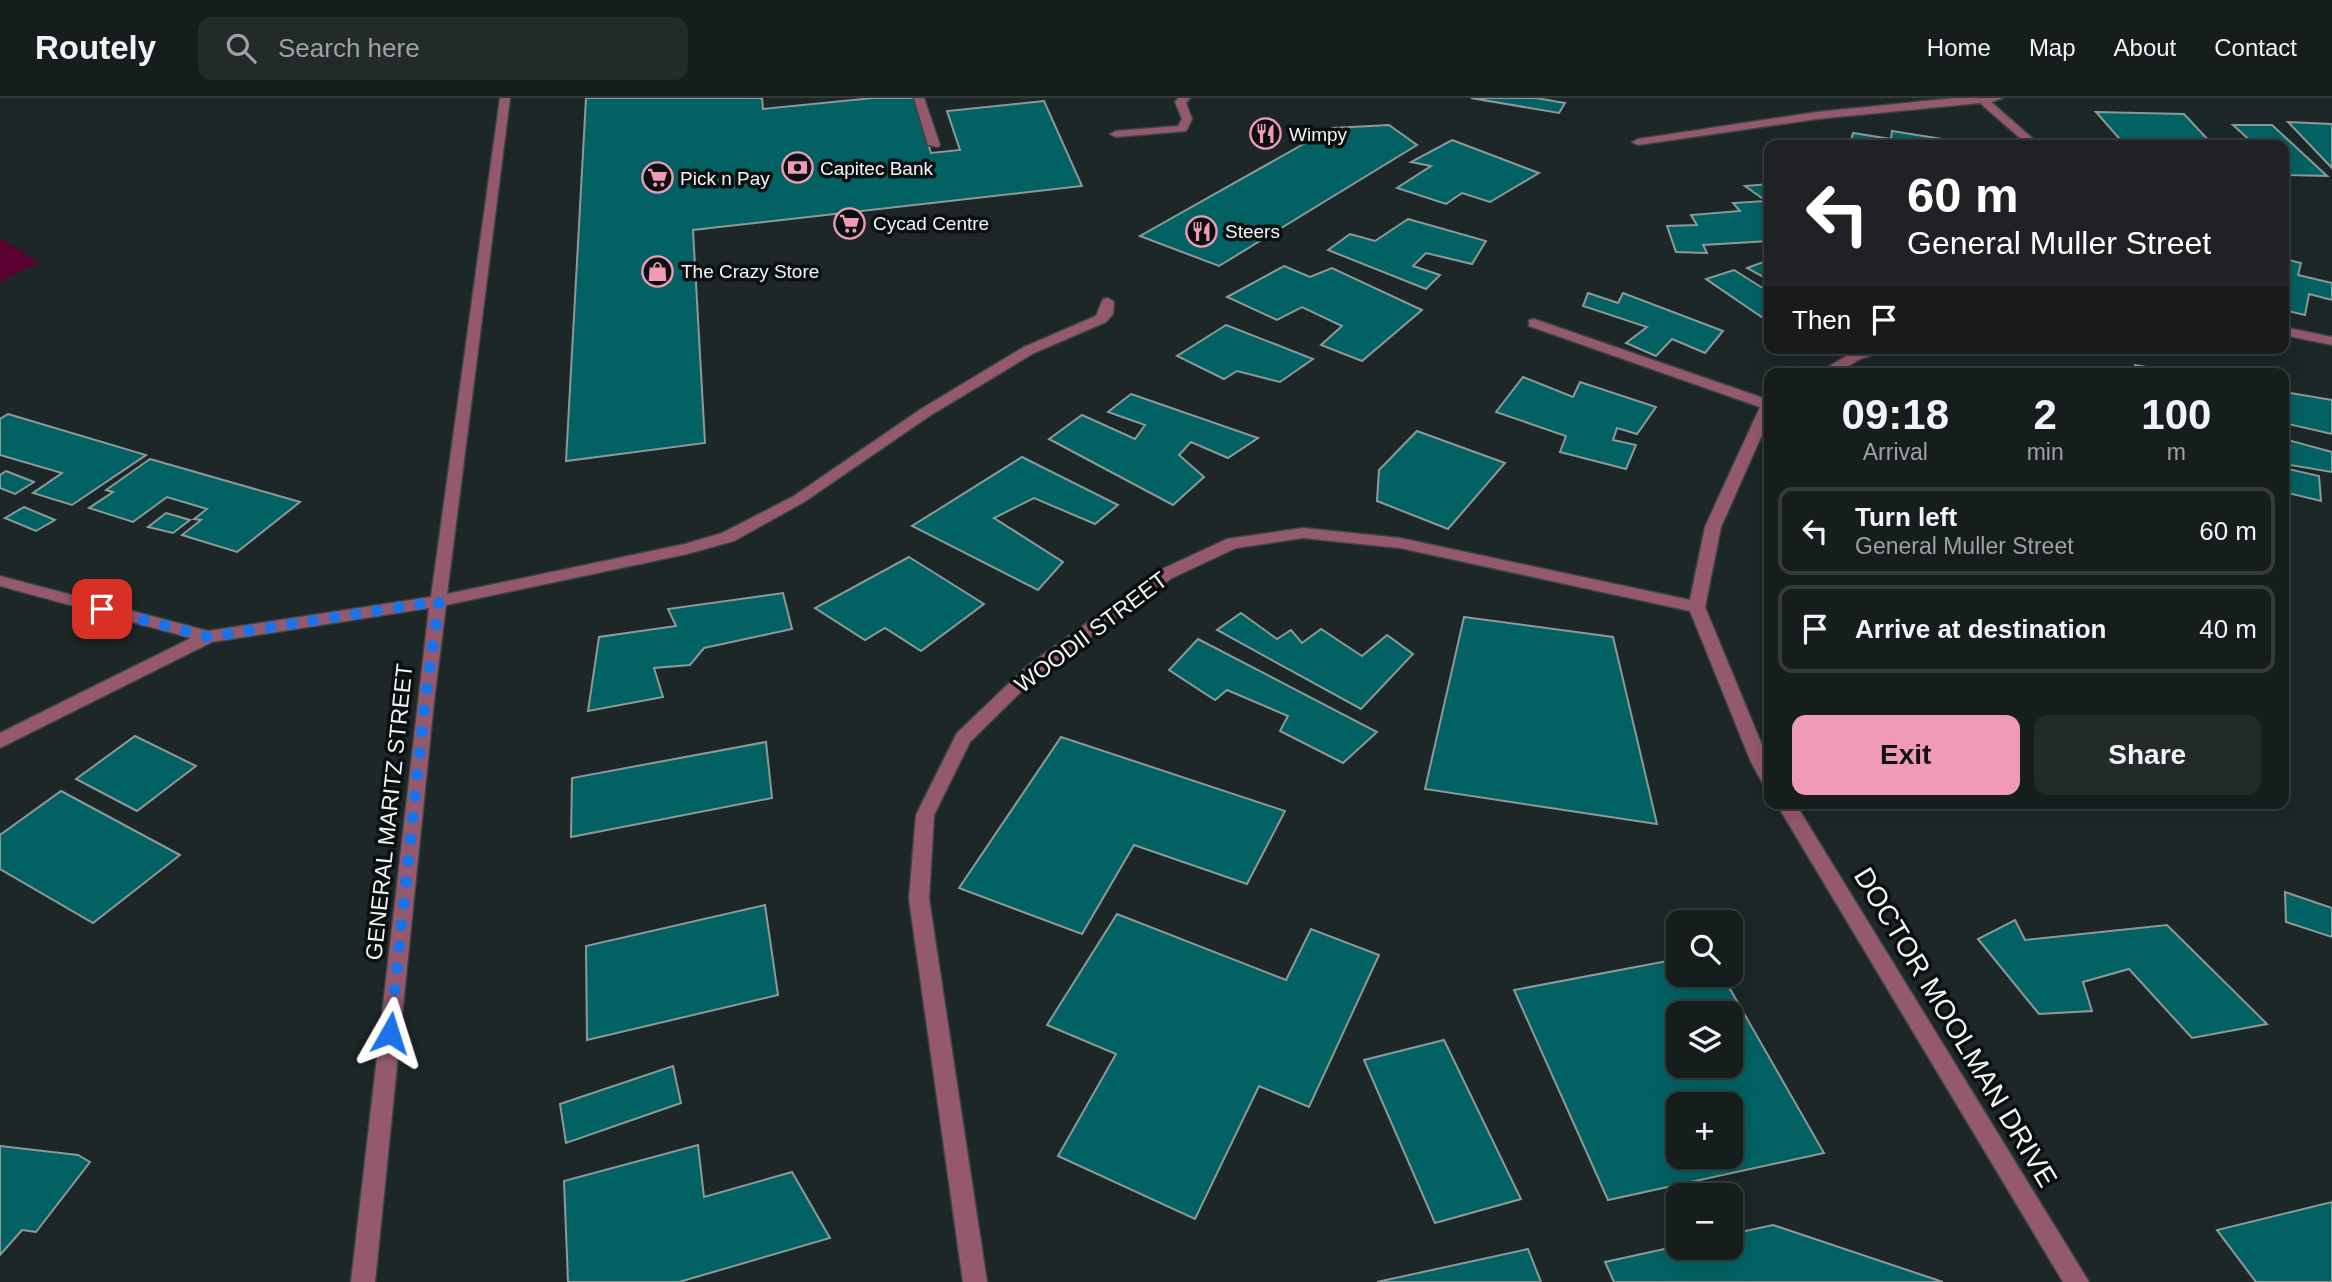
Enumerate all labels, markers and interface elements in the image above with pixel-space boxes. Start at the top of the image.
search box [198,17,688,80]
text: Routely [35,29,156,66]
icon: search [222,29,260,67]
text: Search here [278,33,420,63]
text: Home [1927,34,1991,61]
text: Map [2029,34,2076,61]
text: About [2114,34,2176,61]
text: Contact [2214,34,2297,61]
restaurant icon: Wimpy [1249,117,1283,151]
place label: Wimpy [1289,124,1348,145]
bank icon: Capitec Bank [780,151,814,185]
place label: Capitec Bank [820,158,934,179]
supermarket icon: Pick n Pay [640,161,674,195]
place label: Pick n Pay [680,168,770,189]
icon: left [1792,168,1883,259]
text: 60 m [1907,168,2019,222]
supermarket icon: Cycad Centre [833,206,867,240]
place label: Cycad Centre [873,213,989,234]
restaurant icon: Steers [1185,214,1219,248]
place label: Steers [1225,221,1280,242]
text: General Muller Street [1907,225,2211,261]
shop icon: The Crazy Store [641,254,675,288]
place label: The Crazy Store [681,261,819,282]
icon: arrive [1865,301,1903,339]
text: Then [1792,305,1851,335]
text: 09:18 [1842,391,1949,438]
text: 2 [2033,391,2057,438]
text: 100 [2141,391,2211,438]
text: Arrival [1863,439,1928,465]
text: min [2027,439,2064,465]
text: m [2167,439,2186,465]
text: Turn left [1855,502,1957,532]
icon: left [1796,512,1834,550]
text: 60 m [2199,516,2257,546]
text: General Muller Street [1855,533,2074,559]
street label: WOODII STREET [1010,566,1172,698]
pin [72,579,132,639]
icon: arrive [83,590,121,628]
icon: arrive [1796,610,1834,648]
text: Arrive at destination [1855,614,2106,644]
text: 40 m [2199,614,2257,644]
street label: GENERAL MARITZ STREET [360,662,418,962]
button: Exit [1792,715,2020,795]
button: Share [2034,715,2261,795]
street label: DOCTOR MOOLMAN DRIVE [1848,862,2063,1192]
map controls [1666,910,1743,1260]
button: search [1666,910,1743,987]
position arrow [353,996,427,1070]
button: layers [1666,1001,1743,1078]
button: + [1666,1092,1743,1169]
button: − [1666,1183,1743,1260]

